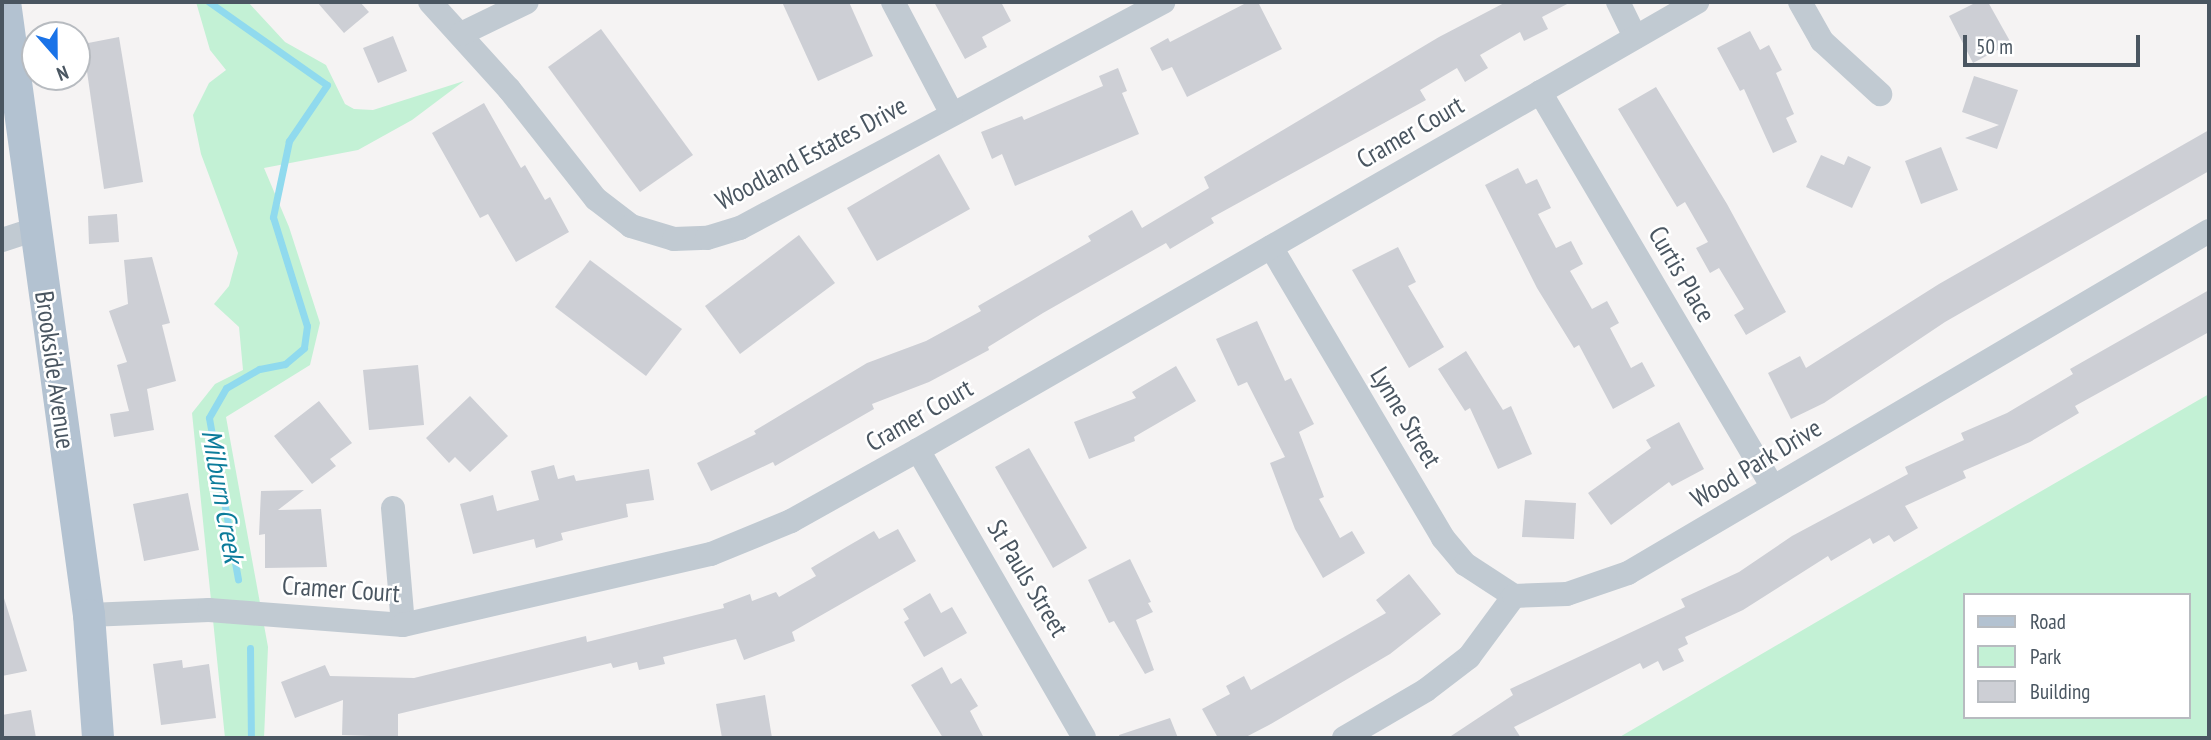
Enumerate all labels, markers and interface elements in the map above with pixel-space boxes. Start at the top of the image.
north arrow [21,21,91,91]
scale bar [1966,21,2143,65]
text: 50 m [1976,33,2013,60]
text: N [54,61,72,87]
street label: Cramer Court [1351,89,1469,175]
street label: Woodland Estates Drive [710,90,912,216]
street label: Curtis Place [1642,221,1722,327]
street label: Brookside Avenue [28,289,82,451]
street label: Lynne Street [1364,361,1448,473]
street label: Cramer Court [860,372,978,458]
street label: Wood Park Drive [1685,412,1827,514]
water label: Milburn Creek [195,427,251,565]
street label: St Pauls Street [981,514,1075,642]
street label: Cramer Court [281,569,401,609]
legend [1962,593,2190,719]
text: Road [2030,608,2066,635]
text: Park [2030,643,2061,670]
text: Building [2030,678,2090,705]

